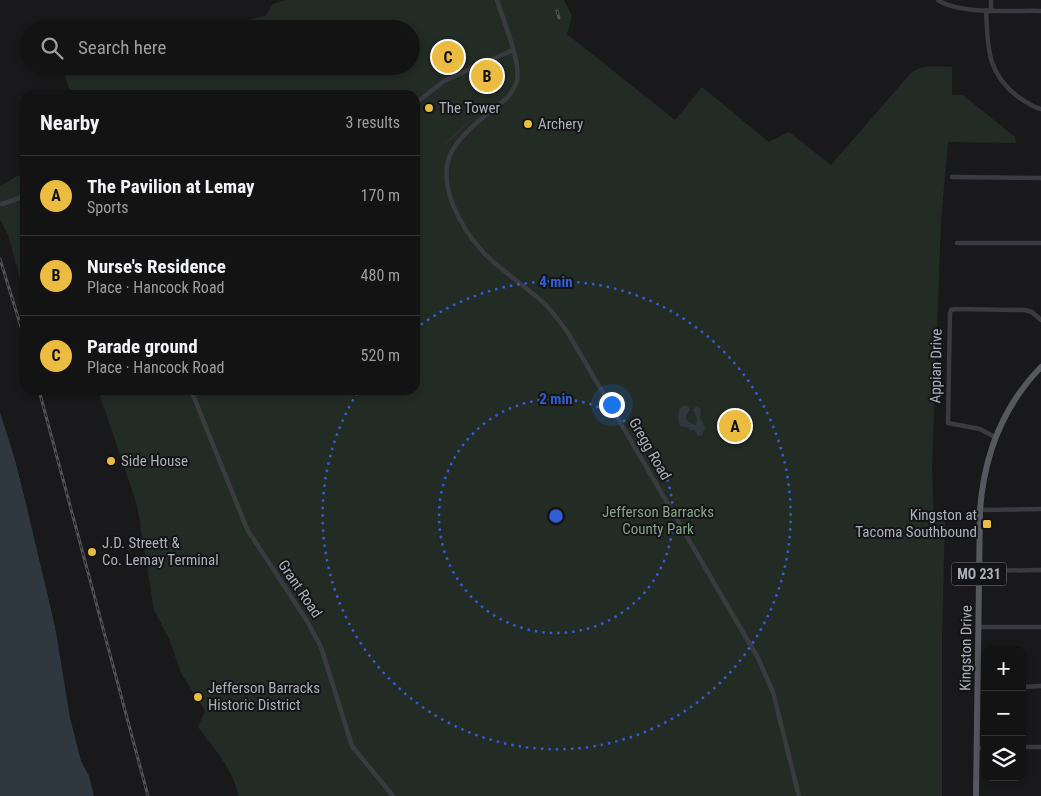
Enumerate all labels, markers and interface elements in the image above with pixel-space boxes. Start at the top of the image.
search box [20,20,420,75]
icon: search [38,34,66,62]
text: Search here [78,36,166,59]
pin: C [432,38,464,76]
pin: B [471,57,503,95]
place label: The Tower [439,99,501,117]
marker: The Tower [423,102,435,114]
text: Nearby [40,111,99,135]
text: 3 results [345,113,400,132]
place label: Archery [538,115,583,133]
marker: Archery [522,118,534,130]
text: The Pavilion at Lemay [87,175,254,198]
text: A [51,186,61,205]
text: 170 m [361,186,400,205]
text: Sports [87,198,129,217]
text: Nurse's Residence [87,255,226,278]
text: B [52,266,60,285]
text: 480 m [361,266,400,285]
text: 4 min [539,273,573,291]
text: Place · Hancock Road [87,278,225,297]
street label: Appian Drive [926,328,946,404]
text: Parade ground [87,335,198,358]
text: C [51,346,61,365]
text: 520 m [361,346,400,365]
text: Place · Hancock Road [87,358,225,377]
text: 2 min [539,390,573,408]
your location [599,392,625,418]
pin: A [719,407,751,445]
street label: Gregg Road [625,415,675,483]
place label: Side House [121,452,188,470]
marker: Side House [105,455,117,467]
park label: Jefferson Barracks County Park [602,503,714,538]
place label: Kingston at Tacoma Southbound [855,506,977,541]
centre of rings [547,507,565,525]
marker: Kingston at Tacoma Southbound [981,518,993,530]
place label: J.D. Streett & Co. Lemay Terminal [102,534,219,569]
marker: J.D. Streett & Co. Lemay Terminal [86,546,98,558]
street label: Grant Road [274,557,326,621]
road number: MO 231 [952,562,1006,586]
street label: Kingston Drive [956,605,976,691]
map controls [981,646,1026,781]
button: + [981,646,1026,691]
place label: Jefferson Barracks Historic District [208,679,320,714]
marker: Jefferson Barracks Historic District [192,691,204,703]
button: − [981,691,1026,736]
button: layers [981,736,1026,781]

